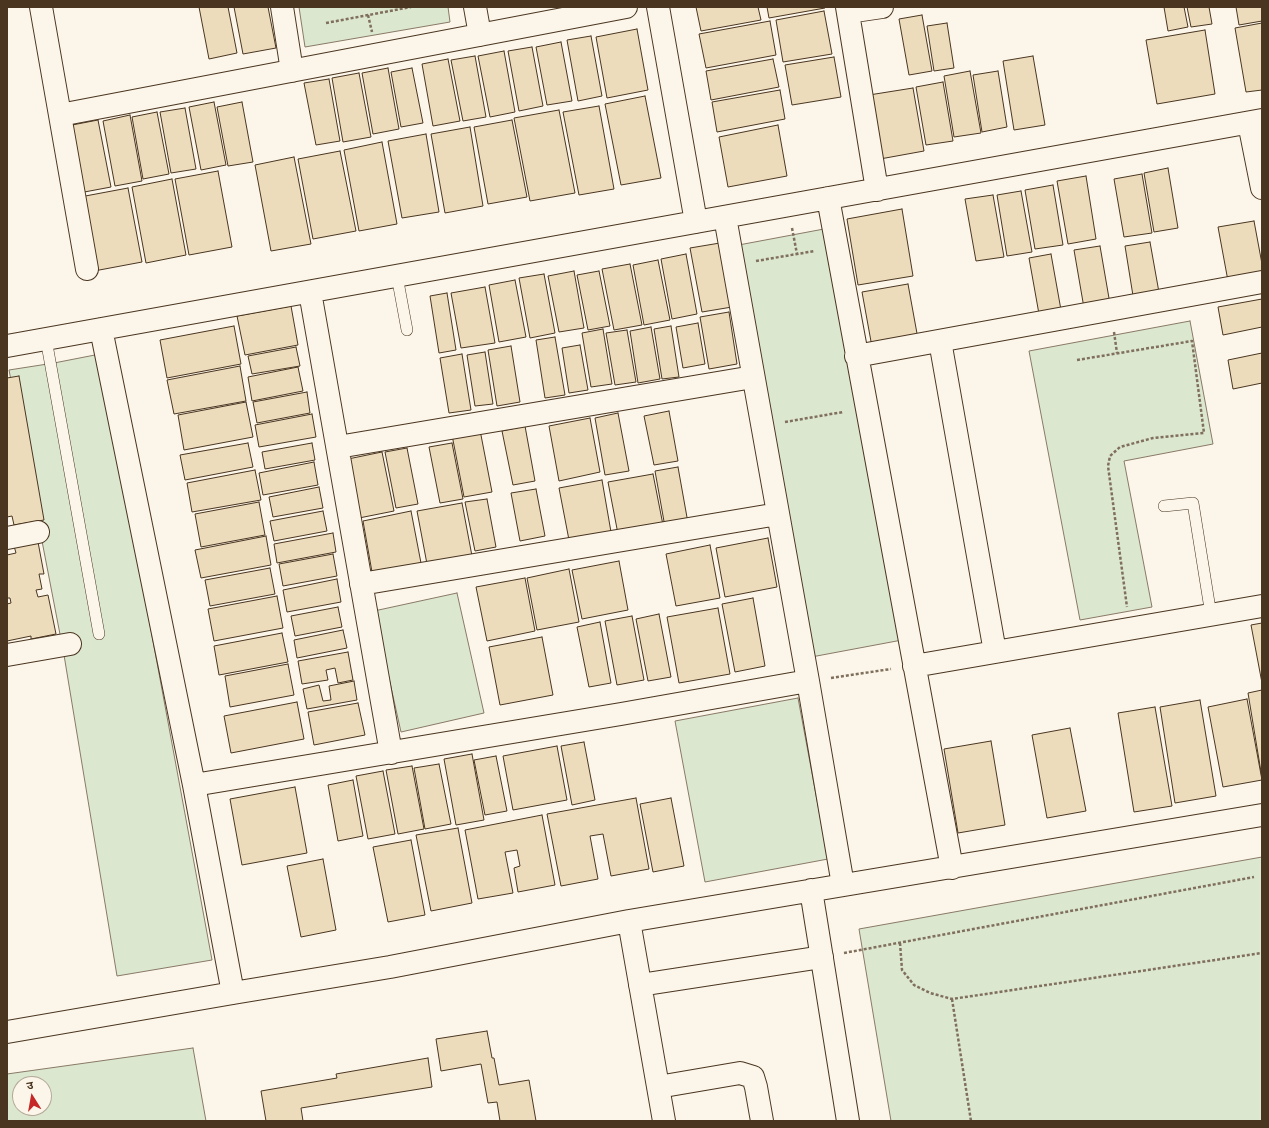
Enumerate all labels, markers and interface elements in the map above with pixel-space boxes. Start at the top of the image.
north arrow [12,1076,52,1116]
text: उ [26,1079,34,1092]

